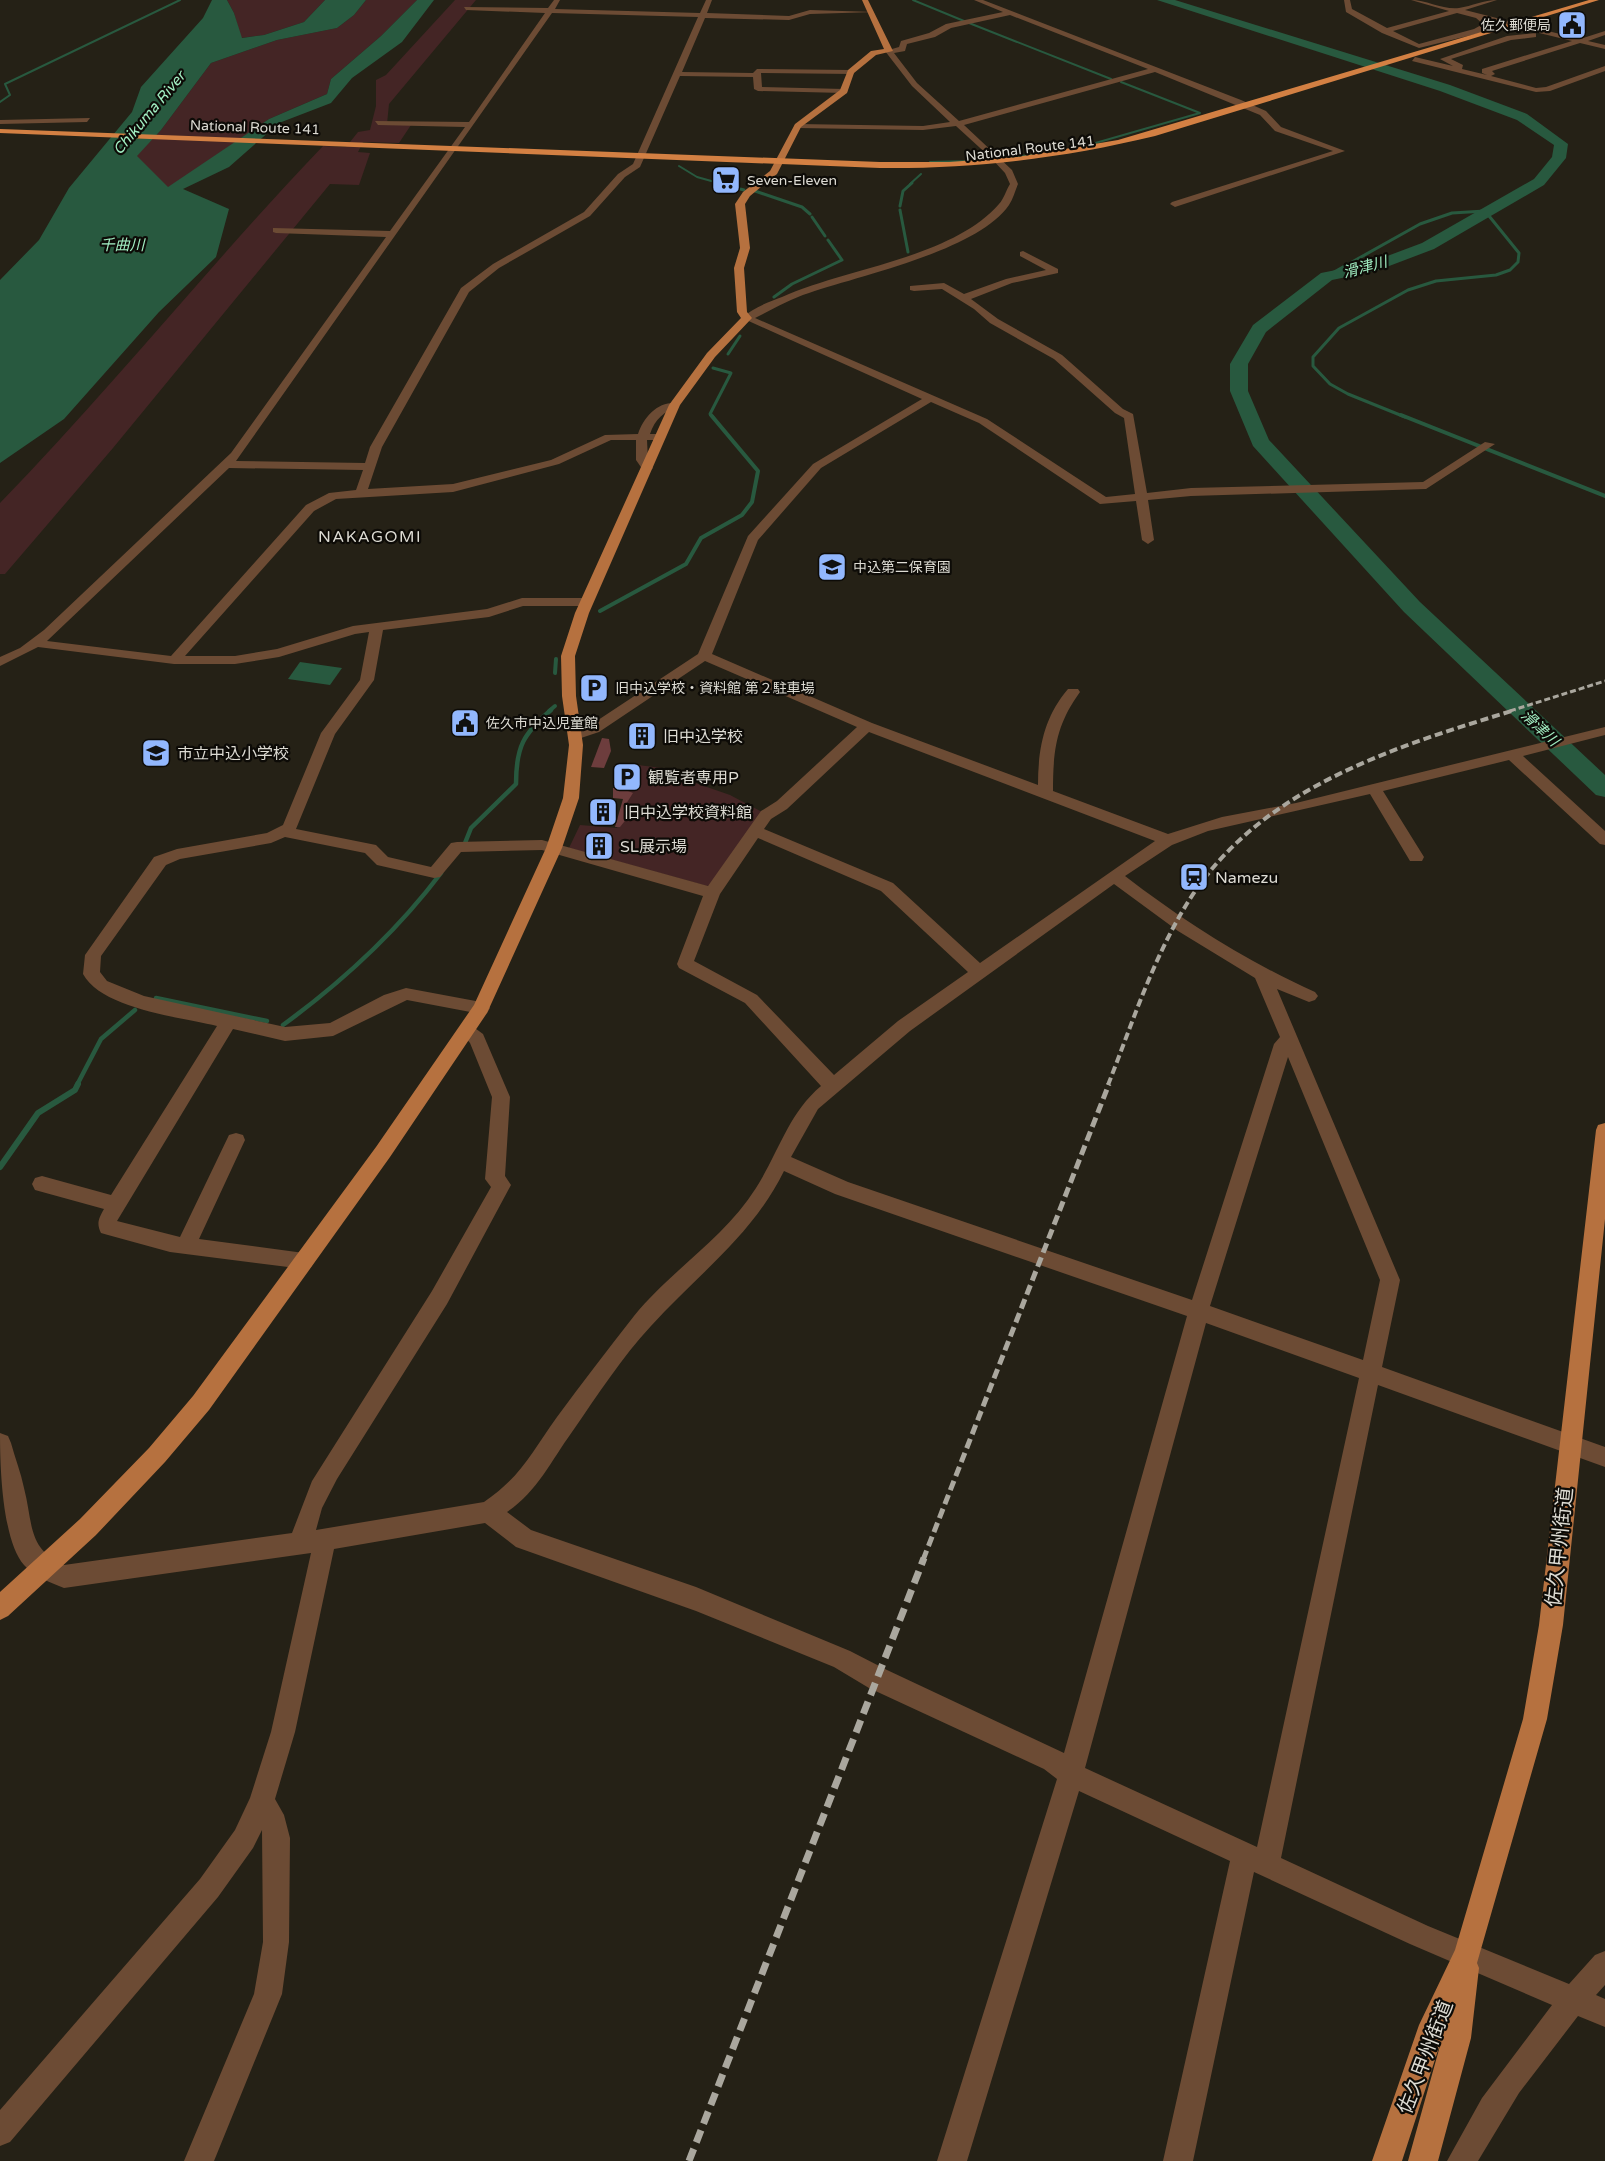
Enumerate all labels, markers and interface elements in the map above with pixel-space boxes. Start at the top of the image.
public building icon: 佐久郵便局 [1556,9,1588,41]
place label: 佐久郵便局 [1481,17,1551,34]
water label: Chikuma River [109,66,191,158]
street label: National Route 141 [190,117,320,138]
street label: National Route 141 [965,132,1096,165]
supermarket icon: Seven-Eleven [710,164,742,196]
place label: Seven-Eleven [747,172,837,189]
water label: 千曲川 [99,236,146,254]
water label: 滑津川 [1341,252,1391,282]
district label: NAKAGOMI [318,527,422,547]
school or university icon: 中込第二保育園 [816,551,848,583]
place label: 中込第二保育園 [853,559,951,576]
parking icon: 旧中込学校・資料館 第２駐車場 [578,672,610,704]
place label: 旧中込学校・資料館 第２駐車場 [615,680,815,697]
water label: 滑津川 [1517,706,1564,751]
public building icon: 佐久市中込児童館 [449,707,481,739]
place label: 佐久市中込児童館 [486,715,598,732]
building icon: 旧中込学校 [626,720,658,752]
place label: 旧中込学校 [663,727,743,747]
school or university icon: 市立中込小学校 [140,737,172,769]
place label: 市立中込小学校 [177,744,289,764]
parking icon: 観覧者専用P [611,761,643,793]
place label: 観覧者専用P [648,768,739,788]
building icon: 旧中込学校資料館 [587,796,619,828]
place label: 旧中込学校資料館 [624,803,752,823]
building icon: SL展示場 [583,830,615,862]
place label: SL展示場 [620,837,687,857]
station icon: Namezu [1178,861,1210,893]
place label: Namezu [1215,868,1278,888]
street label: 佐久甲州街道 [1542,1486,1578,1608]
street label: 佐久甲州街道 [1393,1997,1459,2118]

